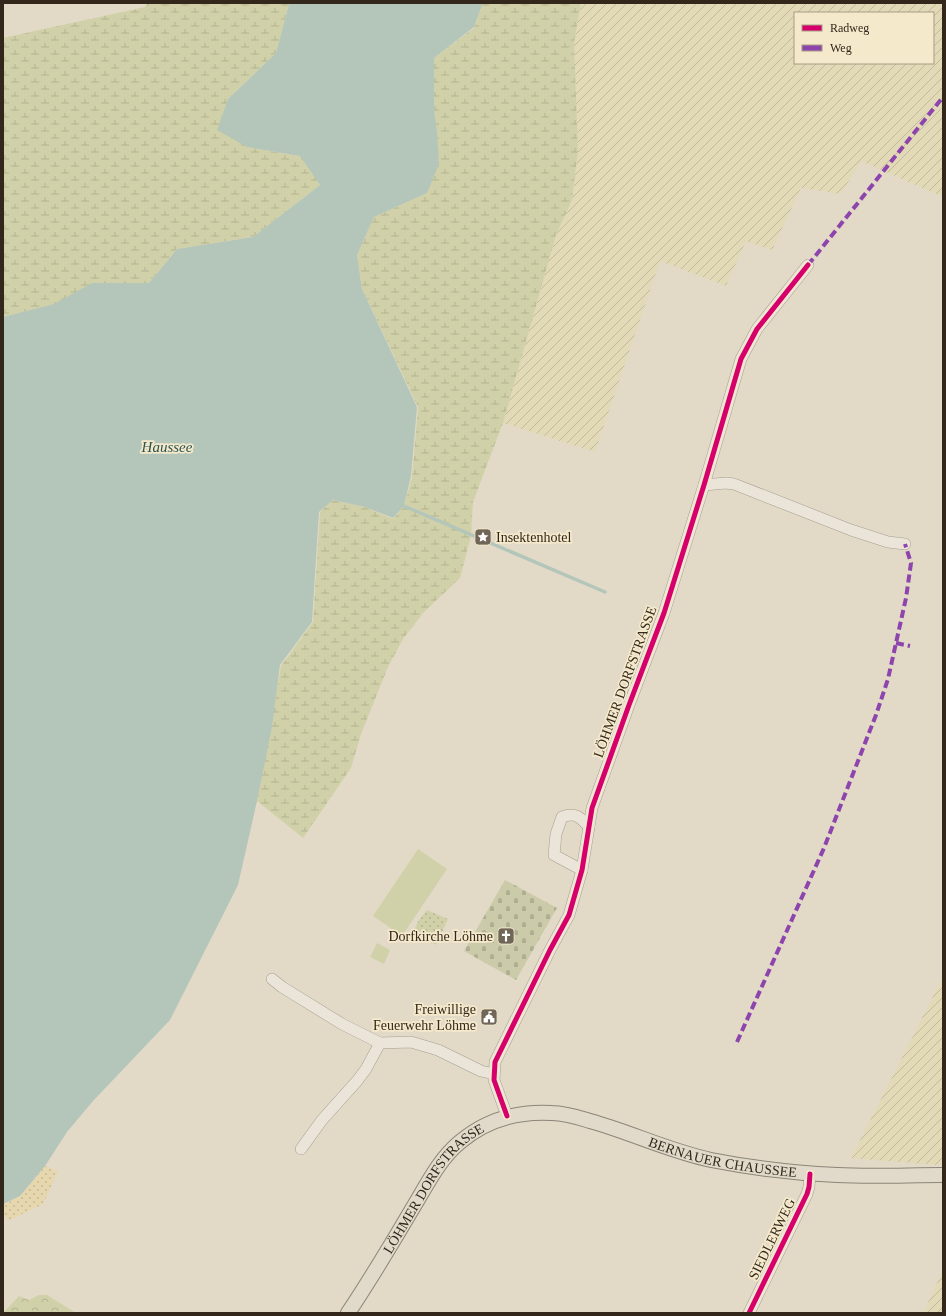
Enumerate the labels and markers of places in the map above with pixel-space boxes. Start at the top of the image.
place icon: Insektenhotel [473,527,493,547]
place label: Insektenhotel [496,530,572,545]
church icon: Dorfkirche Löhme [496,926,516,946]
place label: Dorfkirche Löhme [388,929,493,944]
place label: Freiwillige Feuerwehr Löhme [373,1002,476,1033]
public building icon: Freiwillige Feuerwehr Löhme [479,1007,499,1027]

